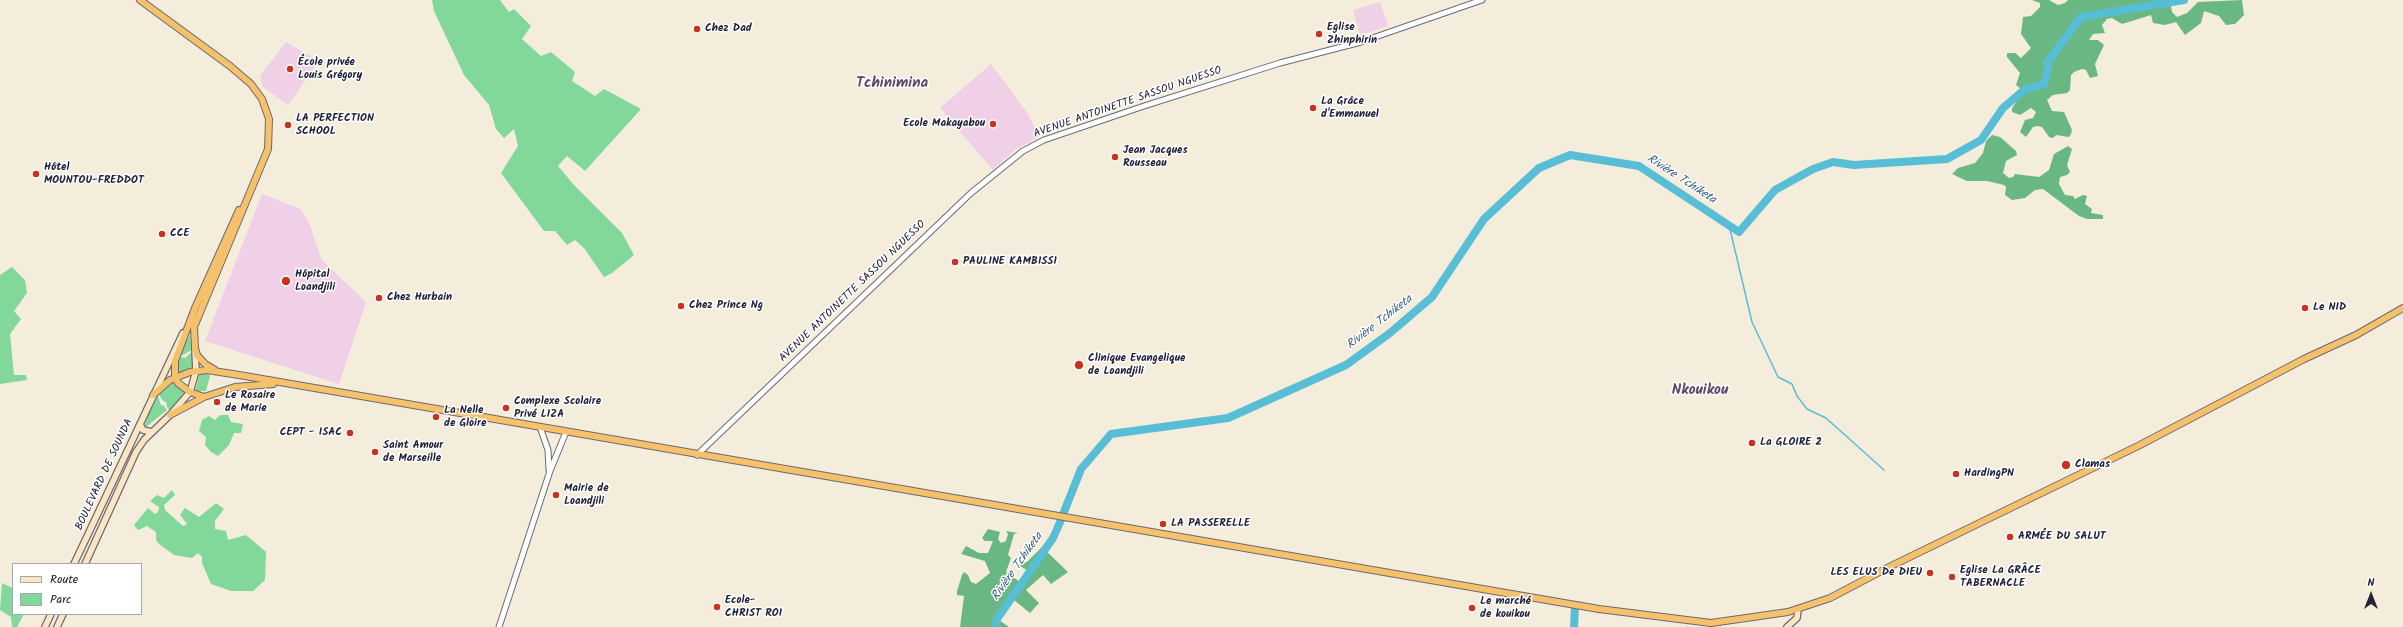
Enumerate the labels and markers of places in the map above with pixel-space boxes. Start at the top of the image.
place label: Eglise Zhinphirin [1327,21,1377,47]
place label: Chez Dad [705,22,752,36]
marker: Chez Dad [692,24,702,34]
marker: Eglise Zhinphirin [1314,29,1324,39]
place label: École privée Louis Grégory [298,56,362,82]
marker: École privée Louis Grégory [285,64,295,74]
place label: La Grâce d'Emmanuel [1321,95,1379,121]
marker: La Grâce d'Emmanuel [1308,103,1318,113]
place label: LA PERFECTION SCHOOL [296,112,374,138]
place label: Ecole Makayabou [903,117,985,131]
marker: Ecole Makayabou [988,119,998,129]
marker: LA PERFECTION SCHOOL [283,120,293,130]
place label: Jean Jacques Rousseau [1123,144,1188,170]
marker: Jean Jacques Rousseau [1110,152,1120,162]
place label: Hôtel MOUNTOU-FREDDOT [44,161,144,187]
marker: Hôtel MOUNTOU-FREDDOT [31,169,41,179]
place label: CCE [170,227,190,241]
marker: CCE [157,229,167,239]
place label: PAULINE KAMBISSI [963,255,1057,269]
marker: PAULINE KAMBISSI [950,257,960,267]
place label: Hôpital Loandjili [295,268,335,294]
marker: Hôpital Loandjili [280,275,292,287]
place label: Chez Hurbain [387,291,452,305]
marker: Chez Hurbain [374,293,384,303]
place label: Chez Prince Ng [689,299,763,313]
marker: Chez Prince Ng [676,301,686,311]
place label: Le NID [2313,301,2346,315]
marker: Le NID [2300,303,2310,313]
place label: Clinique Evangelique de Loandjili [1088,352,1185,378]
marker: Clinique Evangelique de Loandjili [1073,359,1085,371]
place label: Le Rosaire de Marie [225,389,275,415]
place label: Complexe Scolaire Privé LIZA [514,395,601,421]
marker: Le Rosaire de Marie [212,397,222,407]
marker: Complexe Scolaire Privé LIZA [501,403,511,413]
place label: La Nelle de Gloire [444,404,486,430]
marker: La Nelle de Gloire [431,412,441,422]
place label: CEPT - ISAC [280,426,342,440]
marker: CEPT - ISAC [345,428,355,438]
place label: La GLOIRE 2 [1760,436,1822,450]
marker: La GLOIRE 2 [1747,438,1757,448]
place label: Saint Amour de Marseille [383,439,443,465]
marker: Saint Amour de Marseille [370,447,380,457]
place label: Clamas [2075,458,2110,472]
marker: Clamas [2060,459,2072,471]
place label: HardingPN [1964,467,2014,481]
marker: HardingPN [1951,469,1961,479]
place label: Mairie de Loandjili [564,482,609,508]
marker: Mairie de Loandjili [551,490,561,500]
place label: LA PASSERELLE [1171,517,1250,531]
marker: LA PASSERELLE [1158,519,1168,529]
place label: ARMÉE DU SALUT [2018,530,2106,544]
marker: ARMÉE DU SALUT [2005,532,2015,542]
place label: Eglise La GRÂCE TABERNACLE [1960,564,2041,590]
place label: LES ELUS De DIEU [1830,566,1922,580]
marker: LES ELUS De DIEU [1925,568,1935,578]
marker: Eglise La GRÂCE TABERNACLE [1947,572,1957,582]
place label: Ecole- CHRIST ROI [725,594,782,620]
place label: Le marché de kouikou [1480,595,1531,621]
marker: Ecole- CHRIST ROI [712,602,722,612]
marker: Le marché de kouikou [1467,603,1477,613]

